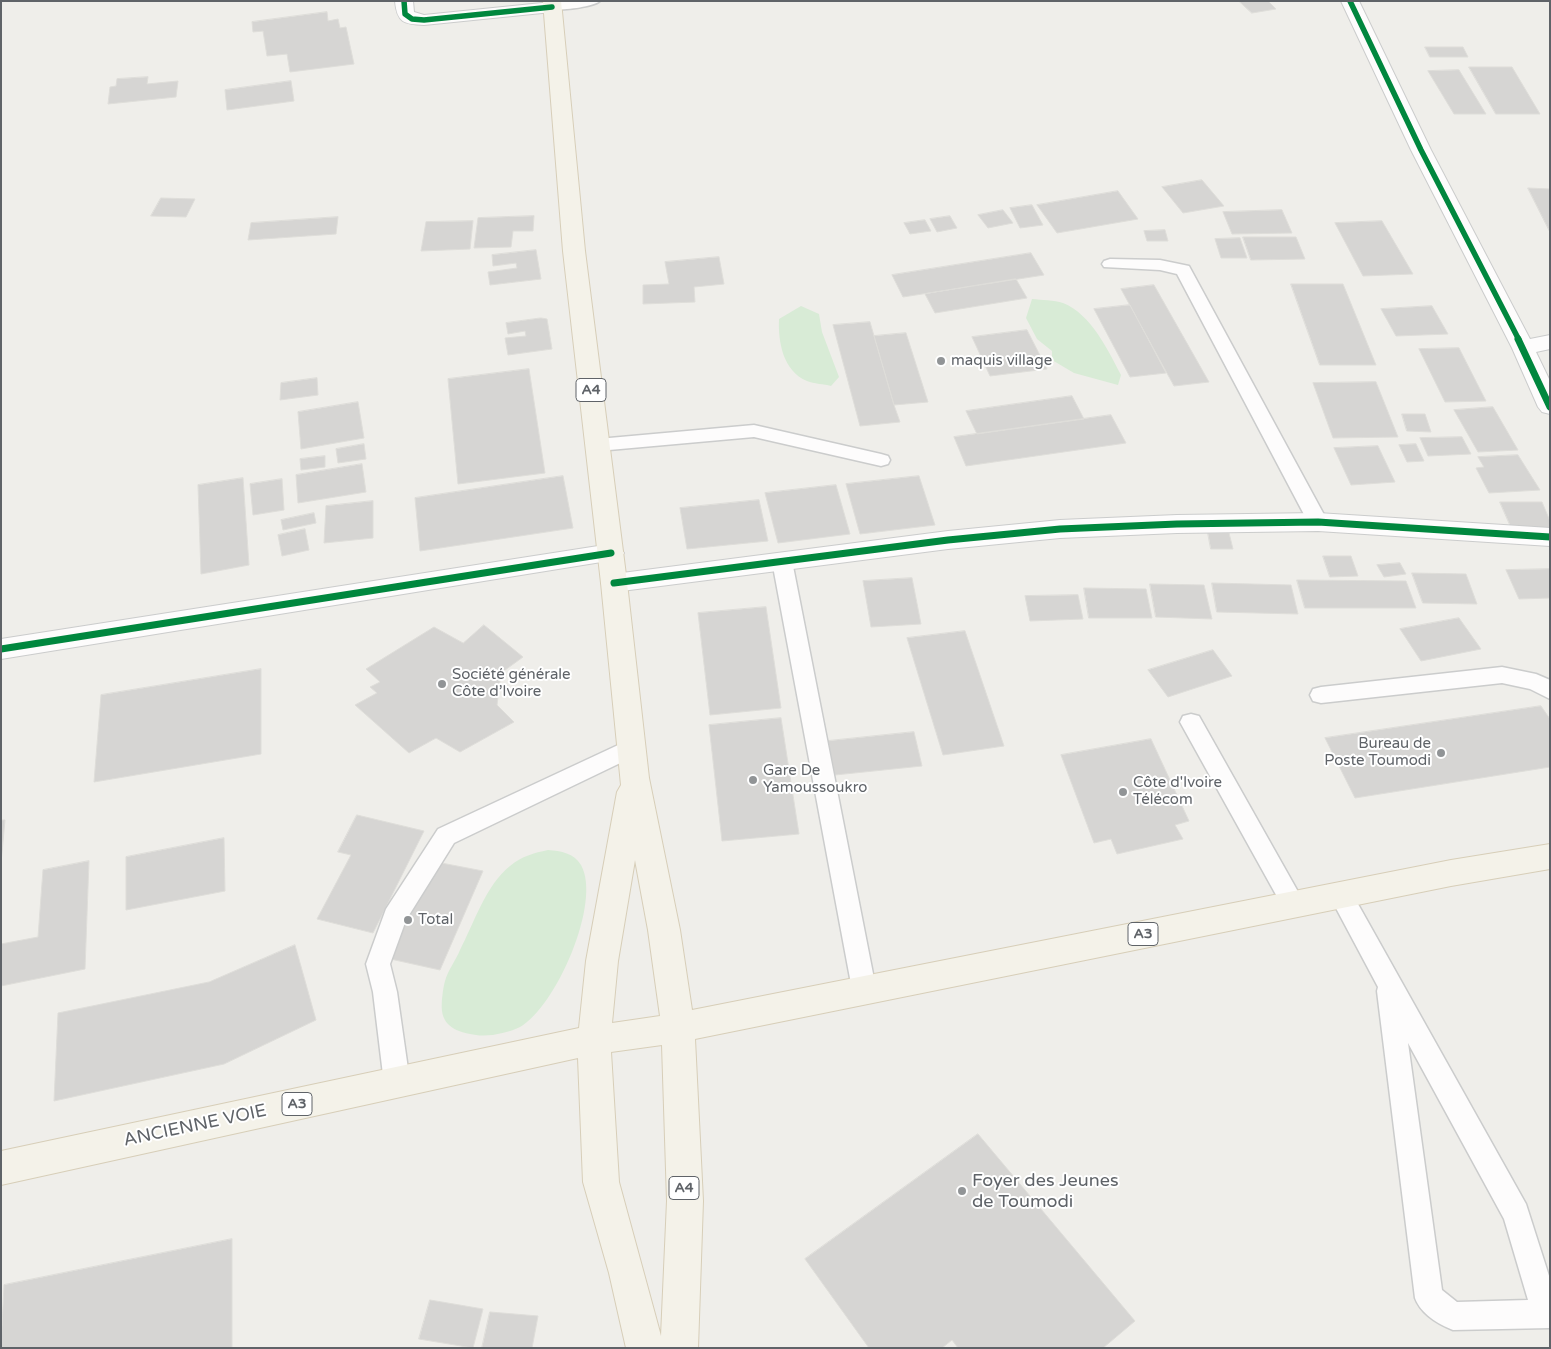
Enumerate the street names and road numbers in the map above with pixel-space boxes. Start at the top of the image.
road number: A4 [576,378,606,402]
road number: A3 [1128,922,1158,946]
road number: A3 [282,1092,312,1116]
street label: ANCIENNE VOIE [122,1100,268,1152]
road number: A4 [669,1176,699,1200]

